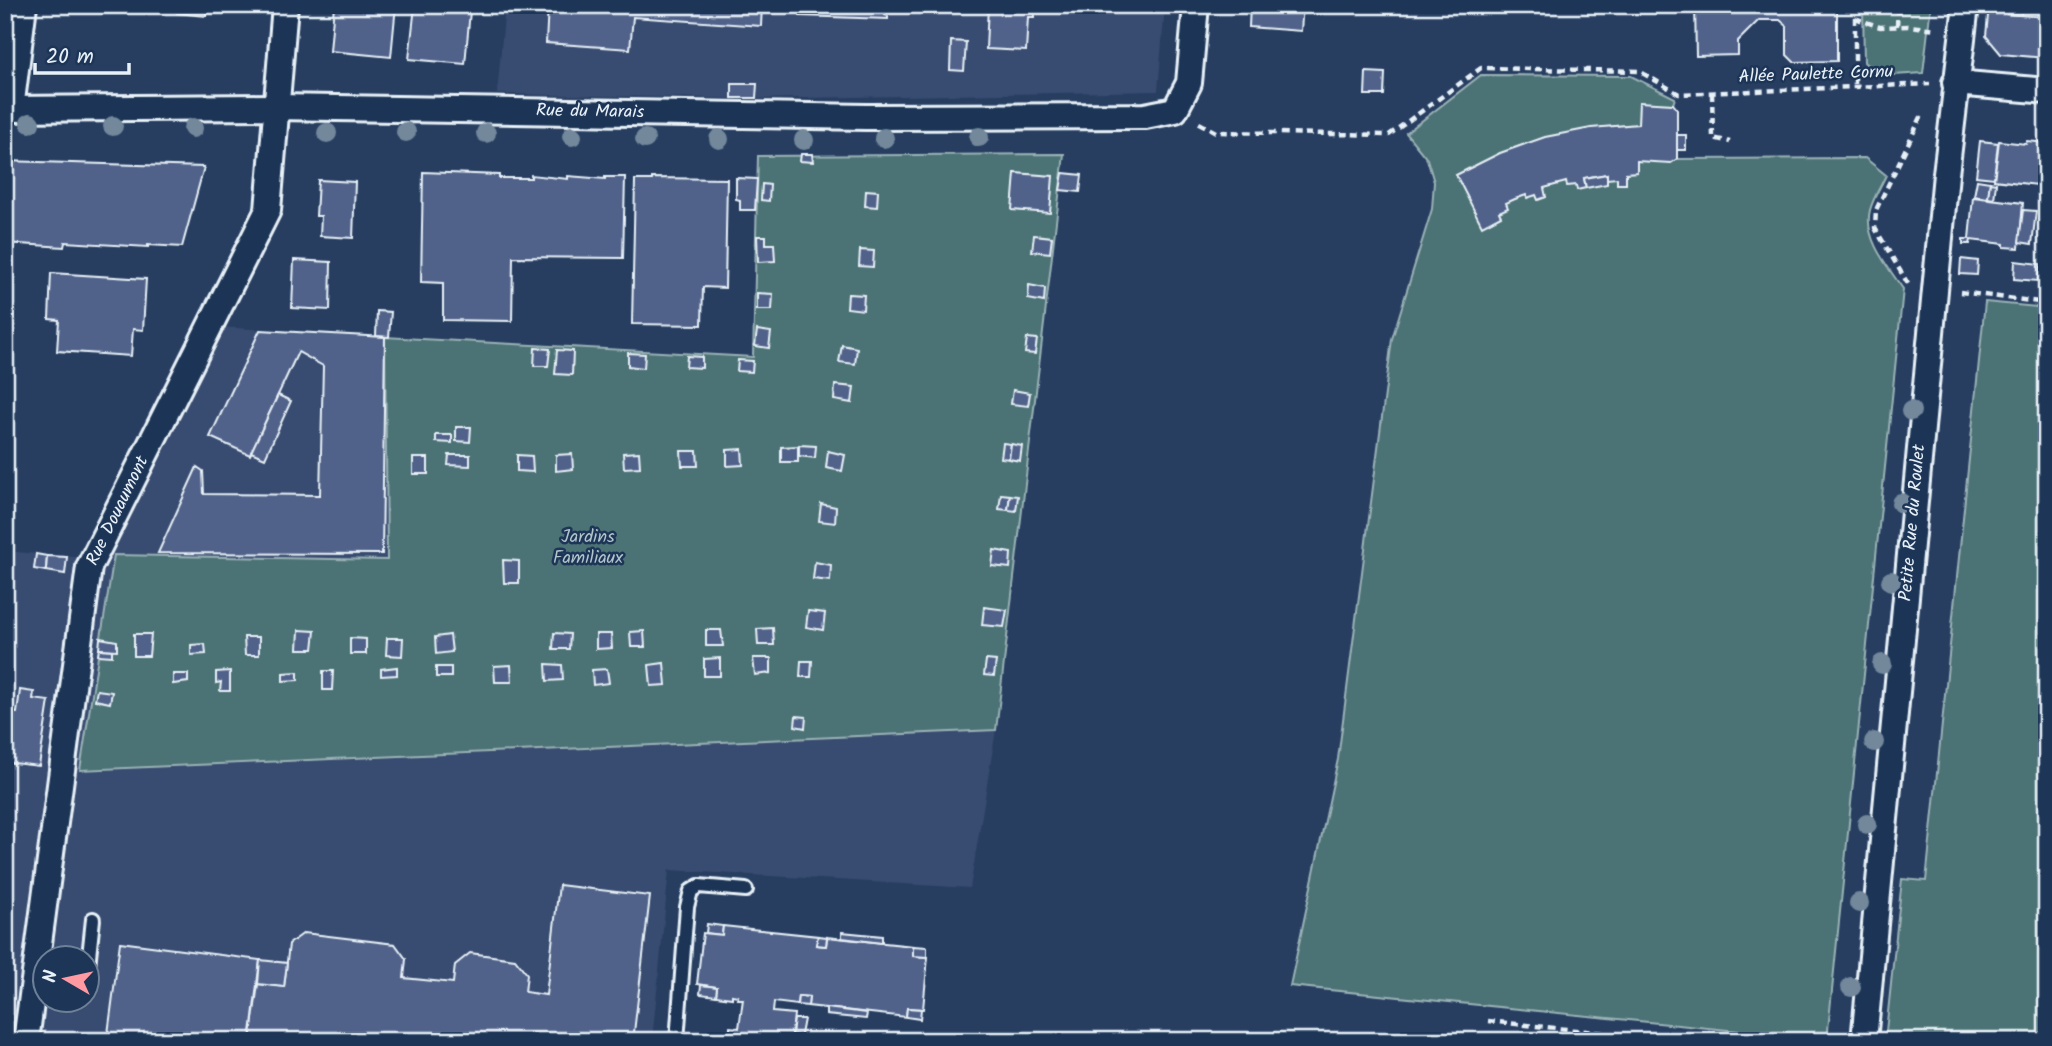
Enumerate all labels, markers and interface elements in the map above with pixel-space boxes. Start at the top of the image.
scale bar [35,32,130,76]
text: 20 m [46,41,94,74]
street label: Allée Paulette Cornu [1738,58,1894,92]
street label: Rue du Marais [536,97,645,127]
street label: Petite Rue du Roulet [1892,442,1934,603]
street label: Rue Douaumont [79,450,158,571]
park label: Jardins Familiaux [553,523,623,573]
north arrow [32,944,102,1014]
text: N [35,968,67,985]

